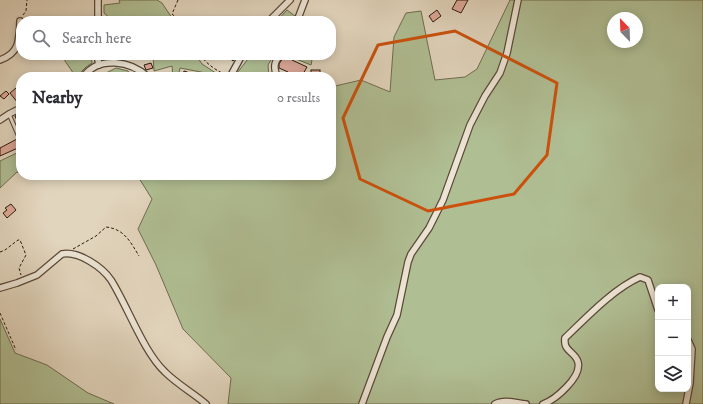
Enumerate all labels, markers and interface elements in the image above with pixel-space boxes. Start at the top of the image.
north arrow [607,12,643,48]
search box [16,16,336,60]
icon: search [30,27,52,49]
text: Search here [62,29,131,48]
text: Nearby [32,87,82,109]
text: 0 results [277,90,320,106]
map controls [655,284,691,392]
button: + [655,284,691,320]
button: − [655,320,691,356]
button: layers [655,356,691,392]

